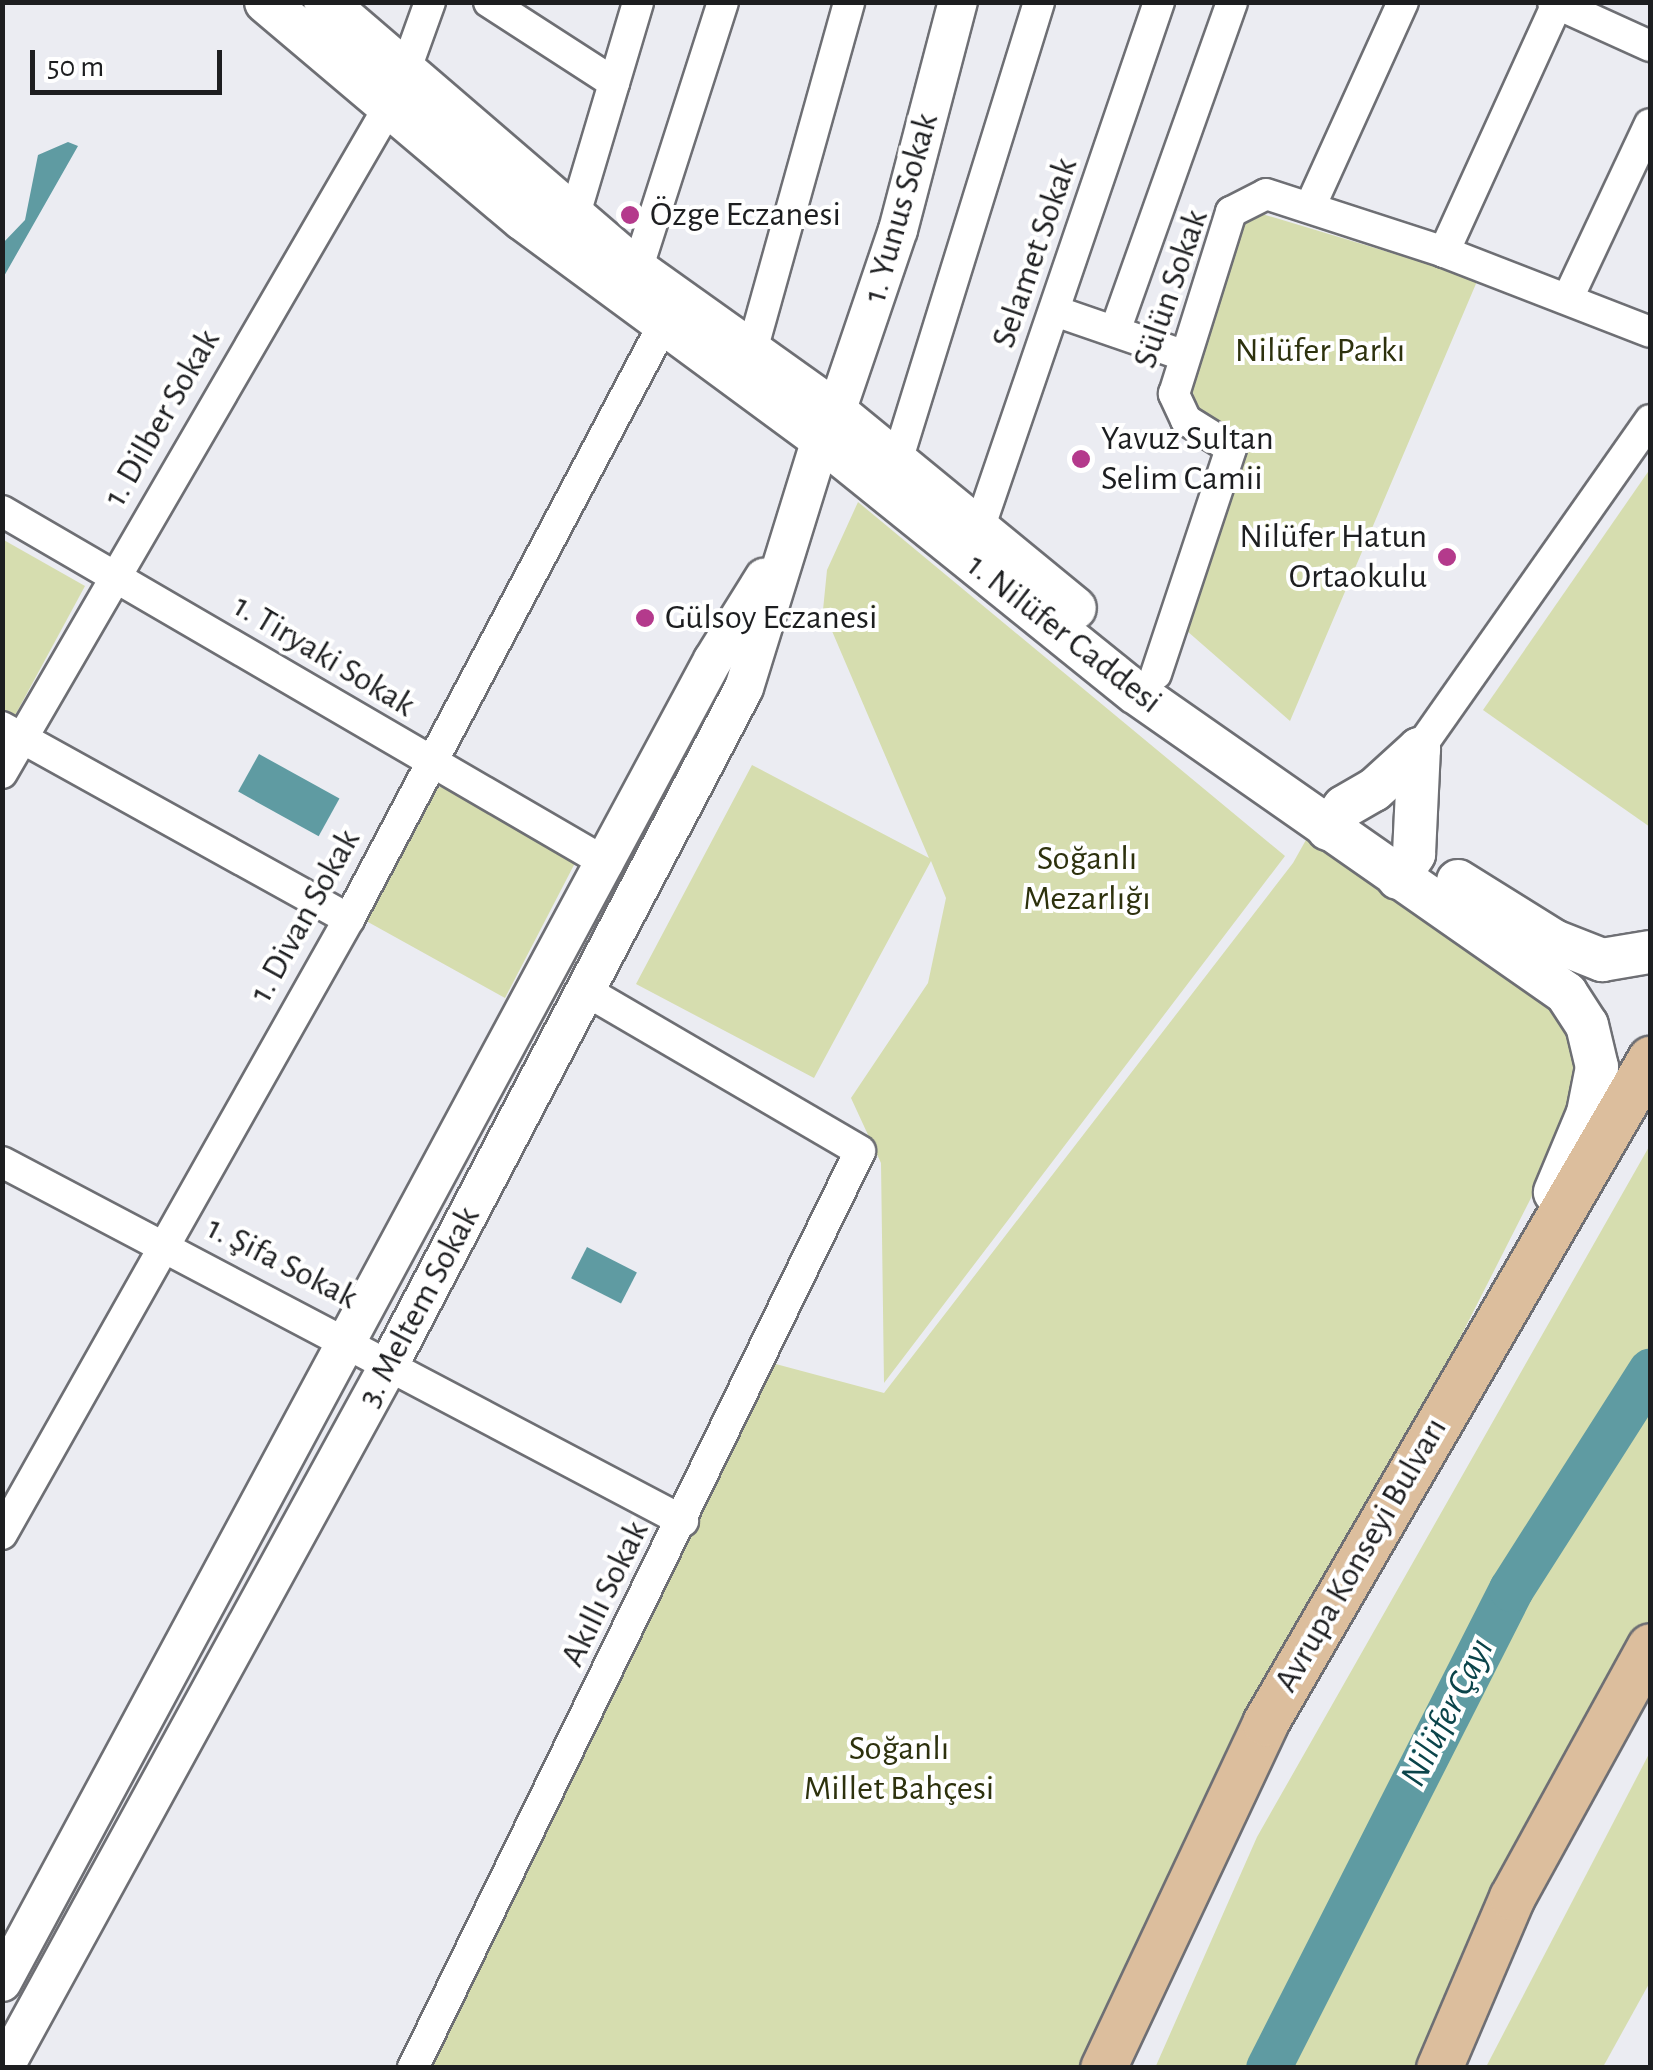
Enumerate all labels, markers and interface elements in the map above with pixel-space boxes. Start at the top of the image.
scale bar [35,30,228,92]
text: 50 m [47,52,104,82]
street label: 1. Yunus Sokak [854,109,948,307]
street label: Selamet Sokak [983,153,1087,353]
place label: Özge Eczanesi [650,194,841,236]
marker: Özge Eczanesi [619,204,641,226]
street label: Sülün Sokak [1124,204,1218,374]
street label: 1. Dilber Sokak [95,322,229,514]
park label: Nilüfer Parkı [1235,330,1405,372]
place label: Yavuz Sultan Selim Camii [1101,418,1274,500]
marker: Yavuz Sultan Selim Camii [1070,448,1092,470]
place label: Nilüfer Hatun Ortaokulu [1239,516,1427,598]
street label: 1. Nilüfer Caddesi [958,545,1170,723]
marker: Nilüfer Hatun Ortaokulu [1436,546,1458,568]
street label: 1. Tiryaki Sokak [226,585,422,727]
place label: Gülsoy Eczanesi [665,597,877,639]
marker: Gülsoy Eczanesi [634,607,656,629]
street label: 1. Divan Sokak [240,822,370,1010]
park label: Soğanlı Mezarlığı [1023,838,1151,920]
street label: 3. Meltem Sokak [349,1200,489,1414]
street label: 1. Şifa Sokak [200,1207,364,1319]
street label: Avrupa Konseyi Bulvarı [1265,1410,1457,1700]
street label: Akıllı Sokak [552,1514,658,1674]
water label: Nilüfer Çayı [1391,1631,1505,1795]
park label: Soğanlı Millet Bahçesi [804,1728,994,1810]

